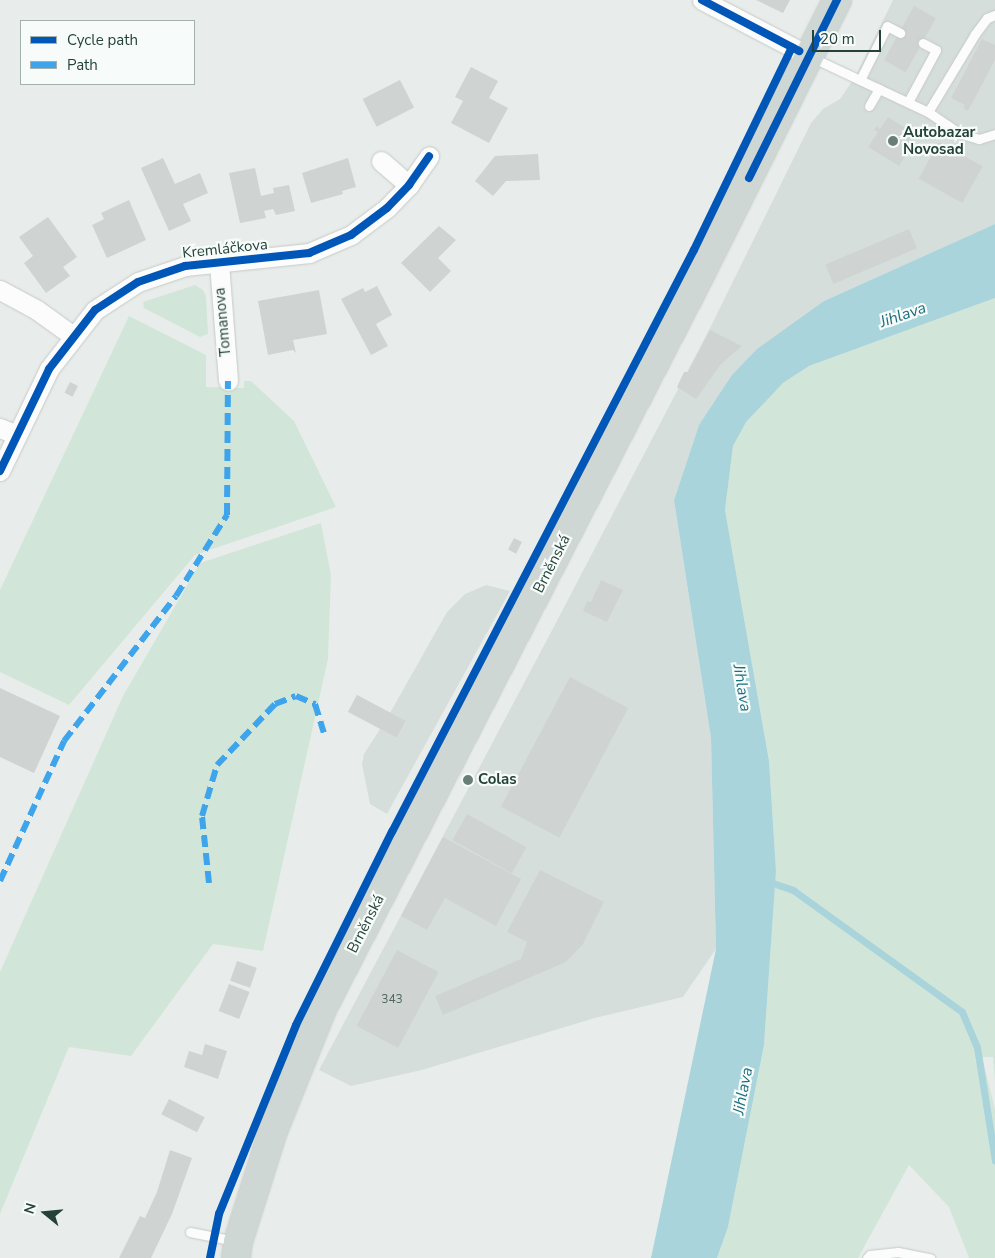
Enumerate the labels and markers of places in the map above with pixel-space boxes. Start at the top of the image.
place label: Autobazar Novosad [903,123,975,158]
marker: Autobazar Novosad [887,135,899,147]
place label: Colas [478,771,517,789]
marker: Colas [462,774,474,786]

